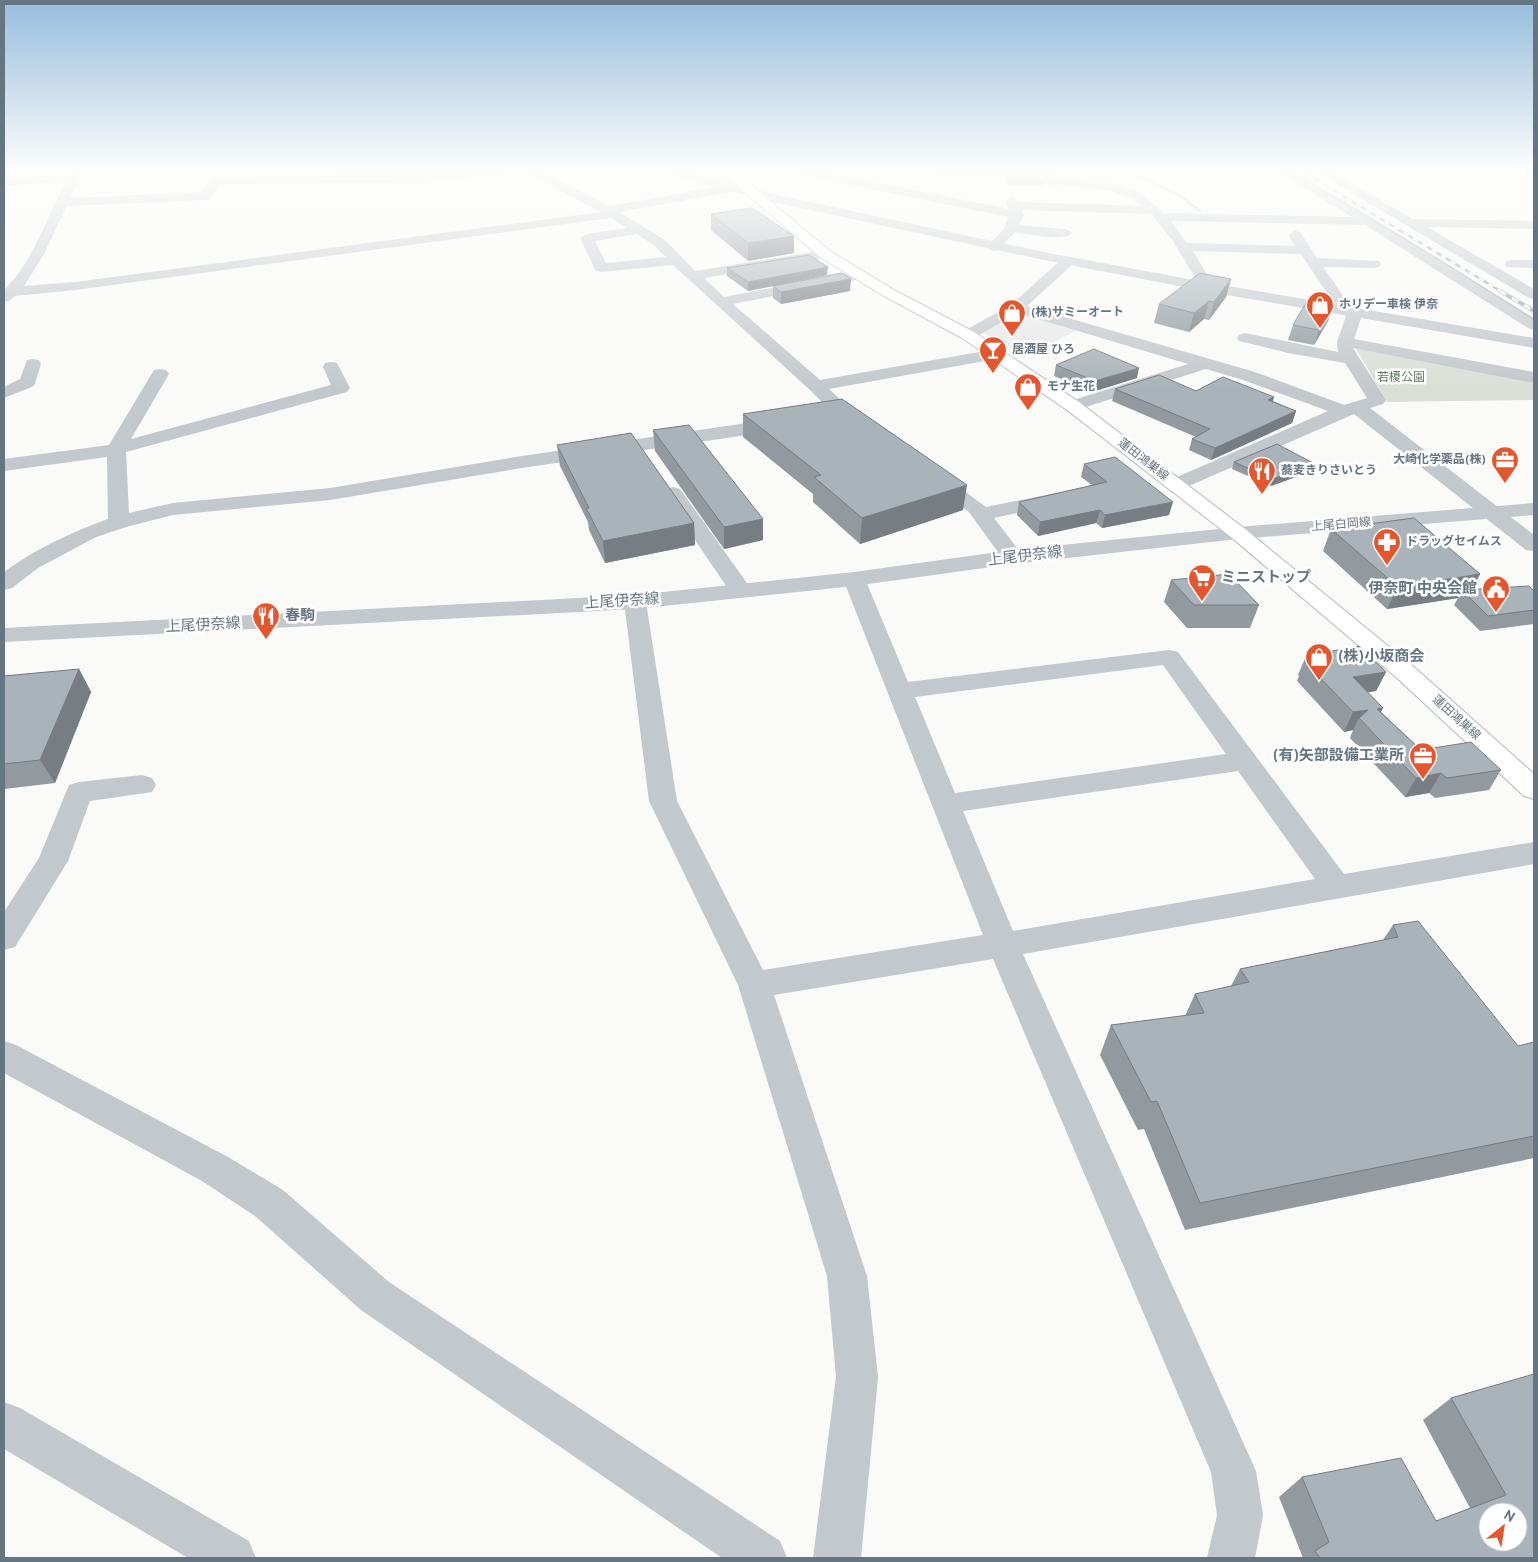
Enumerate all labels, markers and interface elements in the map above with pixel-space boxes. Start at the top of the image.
shop icon: ホリデー車検 伊奈 [1305,290,1335,329]
place label: ホリデー車検 伊奈 [1339,297,1438,313]
shop icon: (株)サミーオート [997,298,1027,337]
place label: (株)サミーオート [1031,305,1124,321]
bar icon: 居酒屋 ひろ [978,335,1008,374]
place label: 居酒屋 ひろ [1012,342,1075,358]
park label: 若榎公園 [1377,370,1425,386]
shop icon: モナ生花 [1013,372,1043,411]
place label: モナ生花 [1047,379,1095,395]
street label: 蓮田鴻巣線 [1114,435,1172,485]
office icon: 大崎化学薬品(株) [1490,445,1520,484]
place label: 大崎化学薬品(株) [1393,452,1486,468]
restaurant icon: 蕎麦きりさいとう [1247,456,1277,495]
place label: 蕎麦きりさいとう [1281,463,1377,479]
street label: 上尾白岡線 [1310,514,1372,536]
pharmacy icon: ドラッグセイムス [1372,527,1402,566]
place label: ドラッグセイムス [1406,534,1502,550]
street label: 上尾伊奈線 [987,543,1063,571]
supermarket icon: ミニストップ [1187,563,1217,602]
place label: ミニストップ [1221,569,1311,588]
public building icon: 伊奈町 中央会館 [1481,574,1511,613]
place label: 伊奈町 中央会館 [1368,580,1477,599]
street label: 上尾伊奈線 [584,590,660,614]
restaurant icon: 春駒 [251,601,281,640]
place label: 春駒 [285,607,315,626]
street label: 上尾伊奈線 [165,615,241,637]
shop icon: (株)小坂商会 [1304,642,1334,681]
place label: (株)小坂商会 [1338,648,1424,667]
street label: 蓮田鴻巣線 [1428,692,1484,744]
office icon: (有)矢部設備工業所 [1408,741,1438,780]
place label: (有)矢部設備工業所 [1273,747,1404,766]
north arrow [1478,1502,1528,1552]
text: N [1500,1507,1517,1527]

